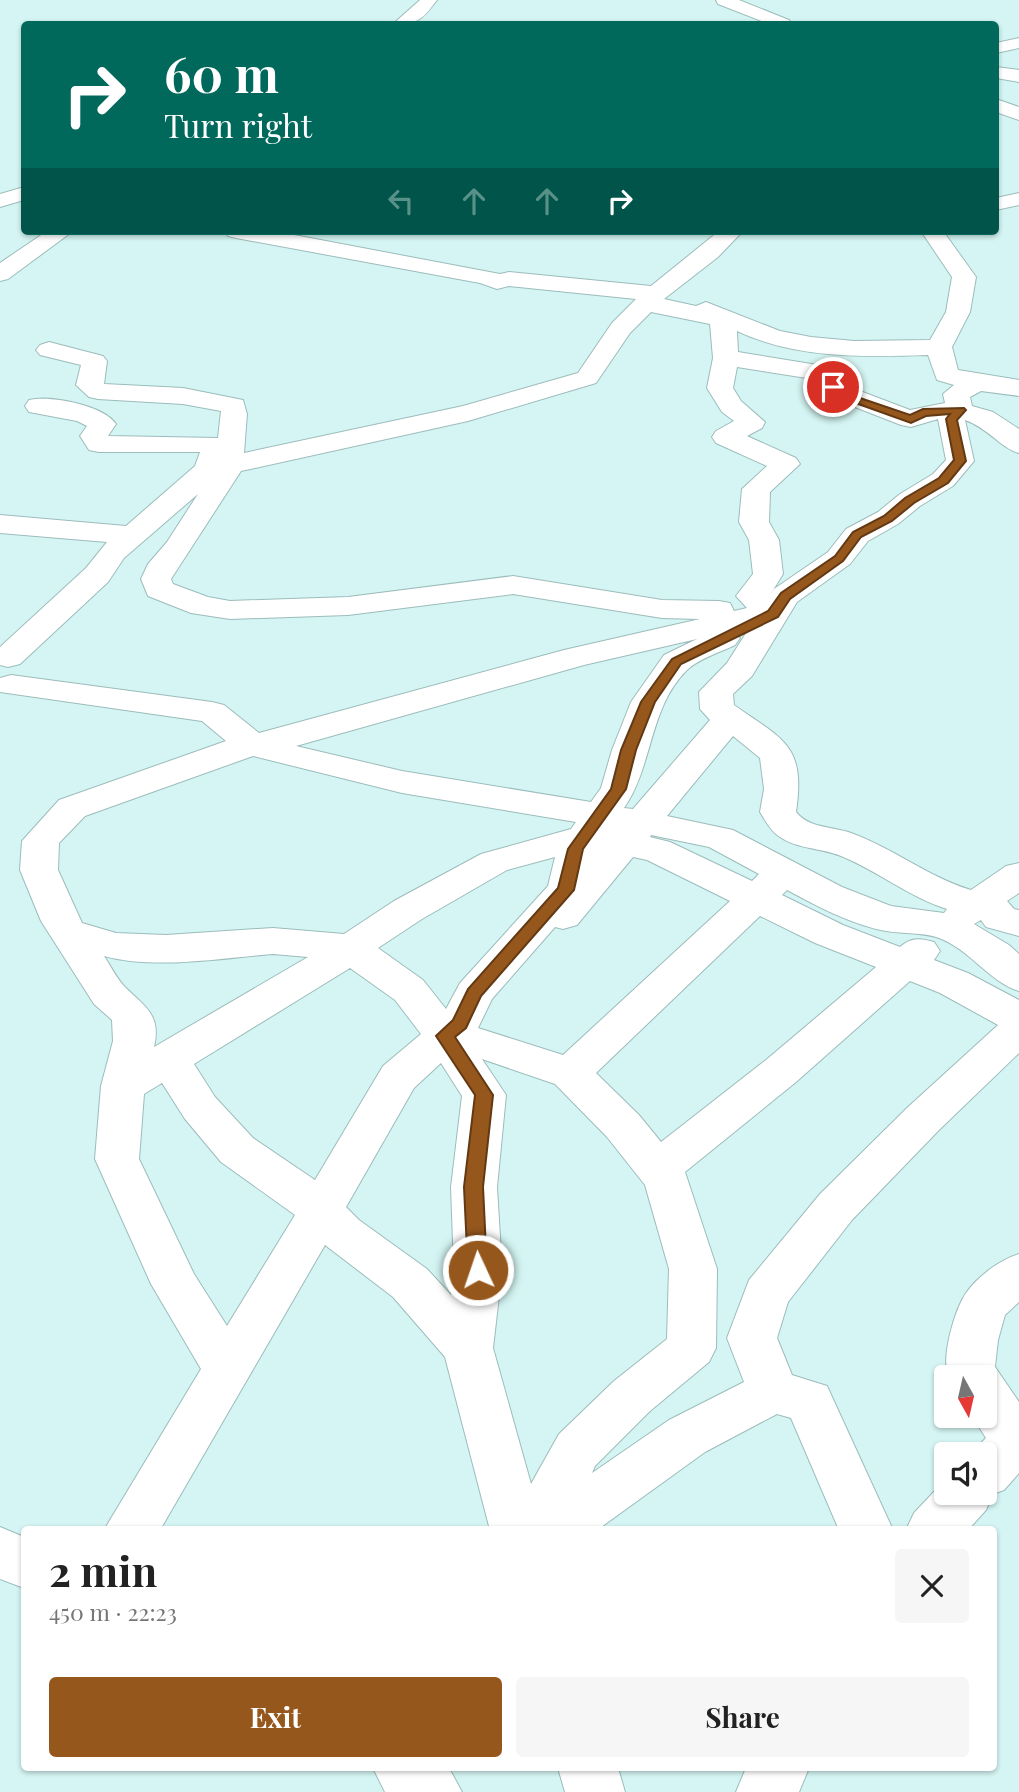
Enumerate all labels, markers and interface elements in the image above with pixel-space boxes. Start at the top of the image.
text: 60 m [164,40,279,105]
icon: right [49,49,140,140]
text: Turn right [164,103,312,146]
icon: left [382,182,420,220]
icon: ahead [455,182,493,220]
icon: ahead [528,182,566,220]
icon: right [601,182,639,220]
pin [803,357,863,417]
icon: arrive [814,368,852,406]
position arrow [441,1233,515,1307]
north arrow [934,1365,998,1428]
map controls [934,1365,997,1505]
button: sound [934,1442,997,1505]
text: 2 min [49,1542,157,1598]
button: close [895,1549,969,1623]
text: 450 m · 22:23 [49,1596,177,1627]
button: Exit [49,1677,502,1757]
button: Share [516,1677,969,1757]

